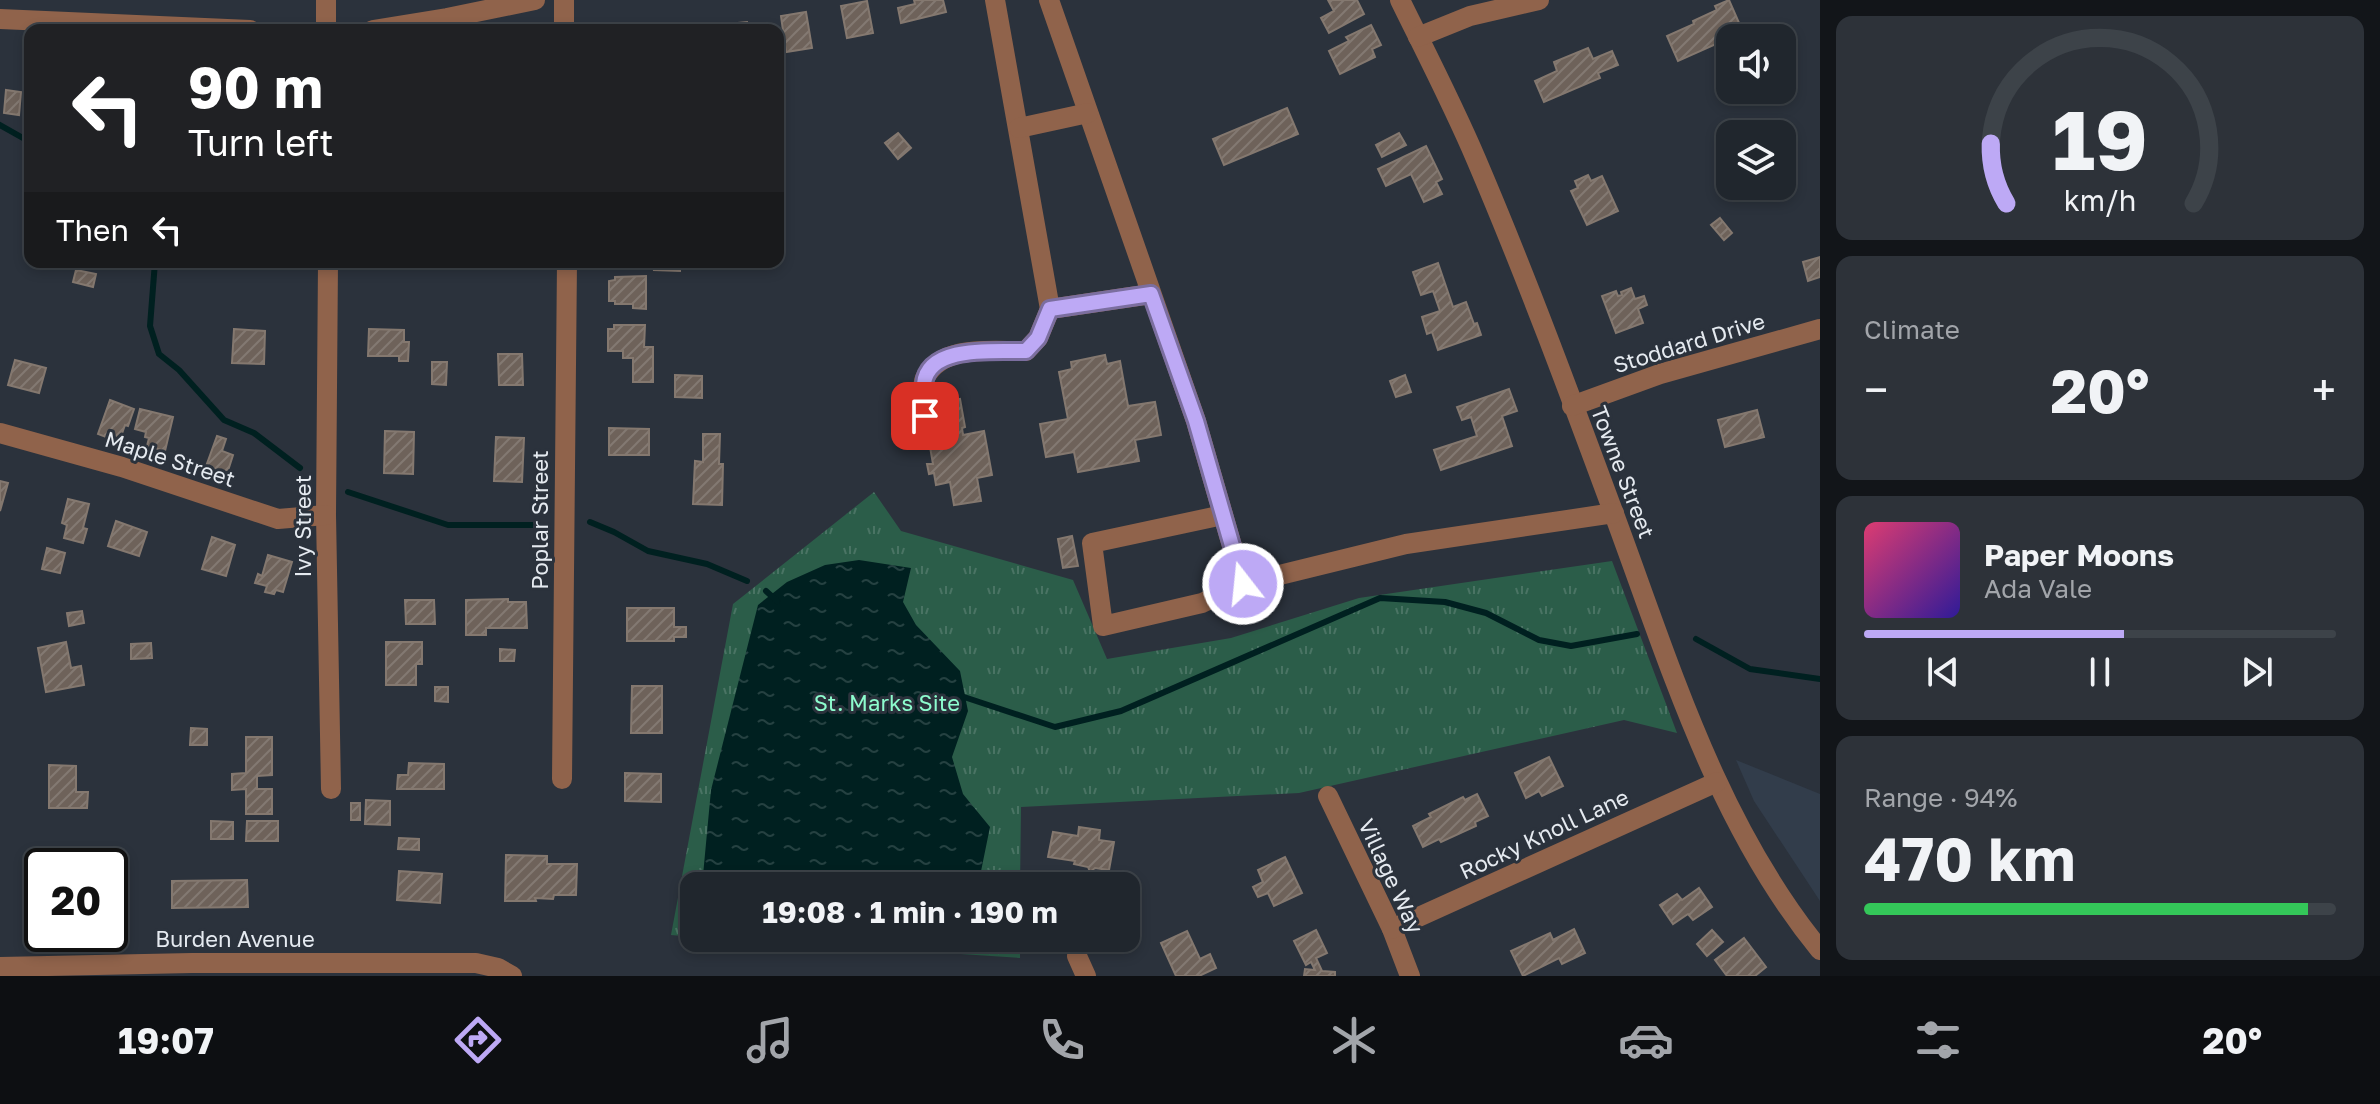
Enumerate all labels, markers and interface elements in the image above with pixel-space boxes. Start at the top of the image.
map controls [1716,24,1796,200]
button: sound [1716,24,1796,104]
text: 90 m [188,53,323,120]
icon: left [56,56,160,160]
text: 19 [2052,88,2148,188]
button: layers [1716,120,1796,200]
text: Turn left [188,121,334,164]
text: km/h [2064,183,2136,217]
icon: left [145,208,189,252]
text: Then [56,212,129,248]
street label: Stoddard Drive [1610,307,1768,378]
text: Climate [1864,314,1960,345]
text: 20° [2051,354,2150,426]
text: − [1864,363,1888,416]
text: + [2312,363,2336,416]
pin [891,382,959,450]
icon: arrive [903,394,947,438]
street label: Towne Street [1586,402,1661,542]
street label: Maple Street [102,425,239,492]
street label: Poplar Street [526,450,553,590]
street label: Ivy Street [289,475,316,577]
text: Paper Moons [1984,537,2174,573]
position arrow [1201,542,1285,626]
text: Ada Vale [1984,573,2092,604]
icon: previous [1921,650,1965,694]
icon: pause [2078,650,2122,694]
icon: next [2235,650,2279,694]
park label: St. Marks Site [814,689,960,716]
text: Range · 94% [1864,782,2017,813]
street label: Rocky Knoll Lane [1455,783,1633,885]
street label: Village Way [1353,814,1430,937]
text: 470 km [1864,822,2076,894]
speed limit sign: 20 [24,848,128,952]
text: 19:08 · 1 min · 190 m [762,894,1058,930]
street label: Burden Avenue [155,925,315,952]
icon: directions [450,1012,506,1068]
icon: music [742,1012,798,1068]
icon: phone [1034,1012,1090,1068]
icon: climate [1326,1012,1382,1068]
icon: car [1618,1012,1674,1068]
icon: filters [1910,1012,1966,1068]
text: 19:07 [118,1019,214,1062]
text: 20° [2203,1019,2262,1062]

